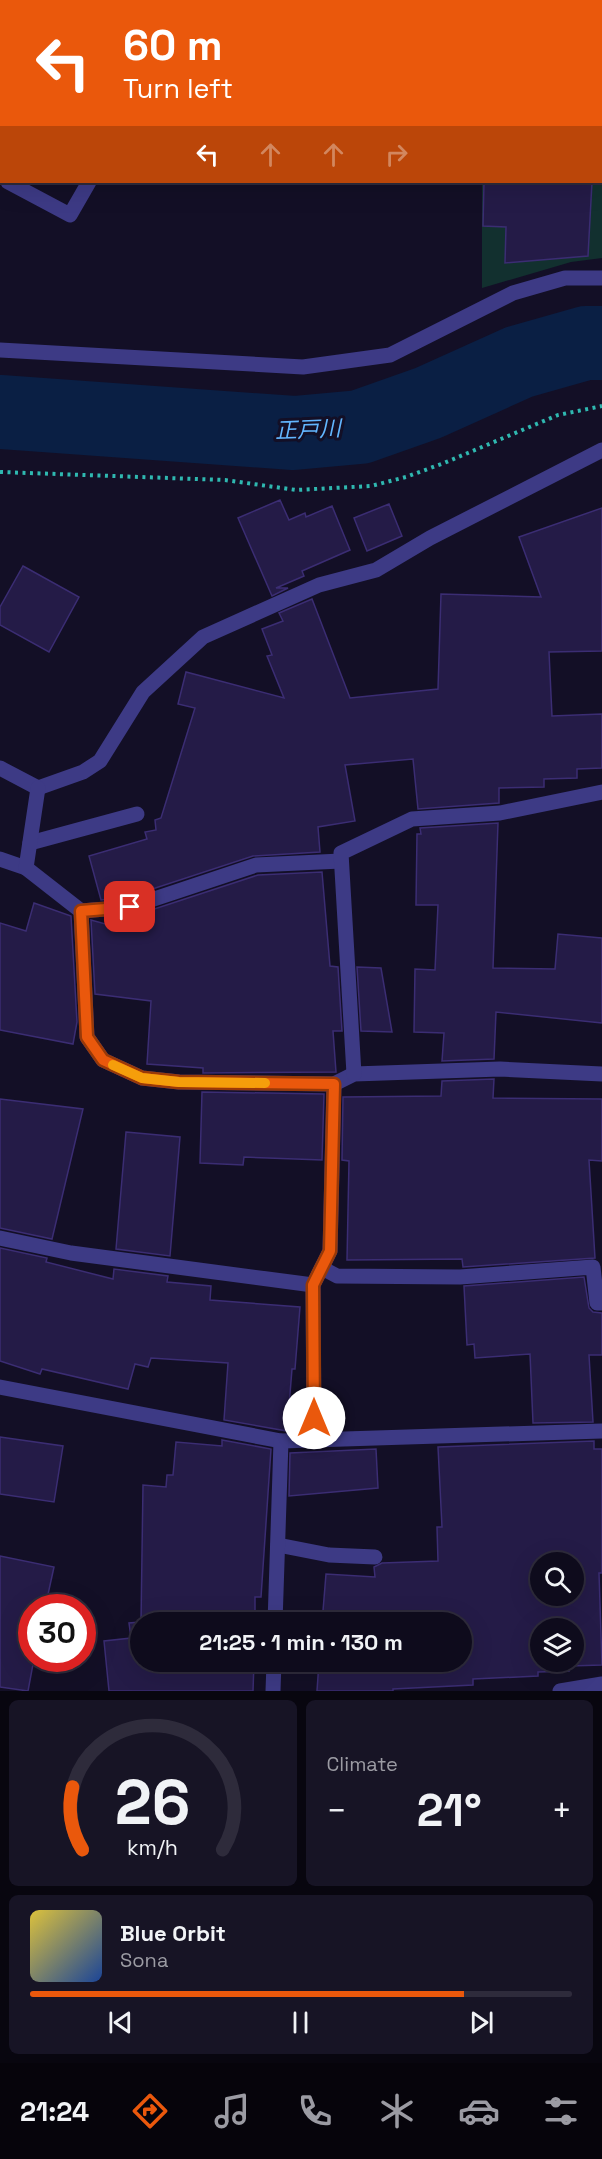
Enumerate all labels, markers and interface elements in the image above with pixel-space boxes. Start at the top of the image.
text: 60 m [123,19,223,72]
icon: left [24,24,102,102]
text: Turn left [123,71,233,106]
icon: left [191,138,224,171]
icon: ahead [254,138,287,171]
icon: ahead [317,138,350,171]
icon: right [380,138,413,171]
water label: 正戸川 [275,414,343,444]
pin [104,881,155,932]
icon: arrive [113,890,146,923]
position arrow [282,1386,346,1450]
map controls [530,1552,584,1672]
button: search [530,1552,584,1606]
speed limit sign: 30 [18,1594,96,1672]
button: layers [530,1618,584,1672]
text: 21:25 · 1 min · 130 m [199,1628,403,1656]
text: Climate [327,1751,398,1777]
text: 26 [115,1763,191,1842]
text: 21° [417,1782,482,1839]
text: − [327,1790,347,1832]
text: + [552,1790,572,1832]
text: km/h [127,1834,178,1861]
text: Blue Orbit [120,1919,226,1947]
text: Sona [120,1947,168,1973]
icon: previous [104,2006,137,2039]
icon: pause [284,2006,317,2039]
icon: next [465,2006,498,2039]
icon: directions [129,2090,171,2132]
icon: music [211,2090,253,2132]
icon: phone [294,2090,336,2132]
icon: climate [376,2090,418,2132]
icon: car [458,2090,500,2132]
icon: filters [540,2090,582,2132]
text: 21:24 [20,2094,89,2129]

